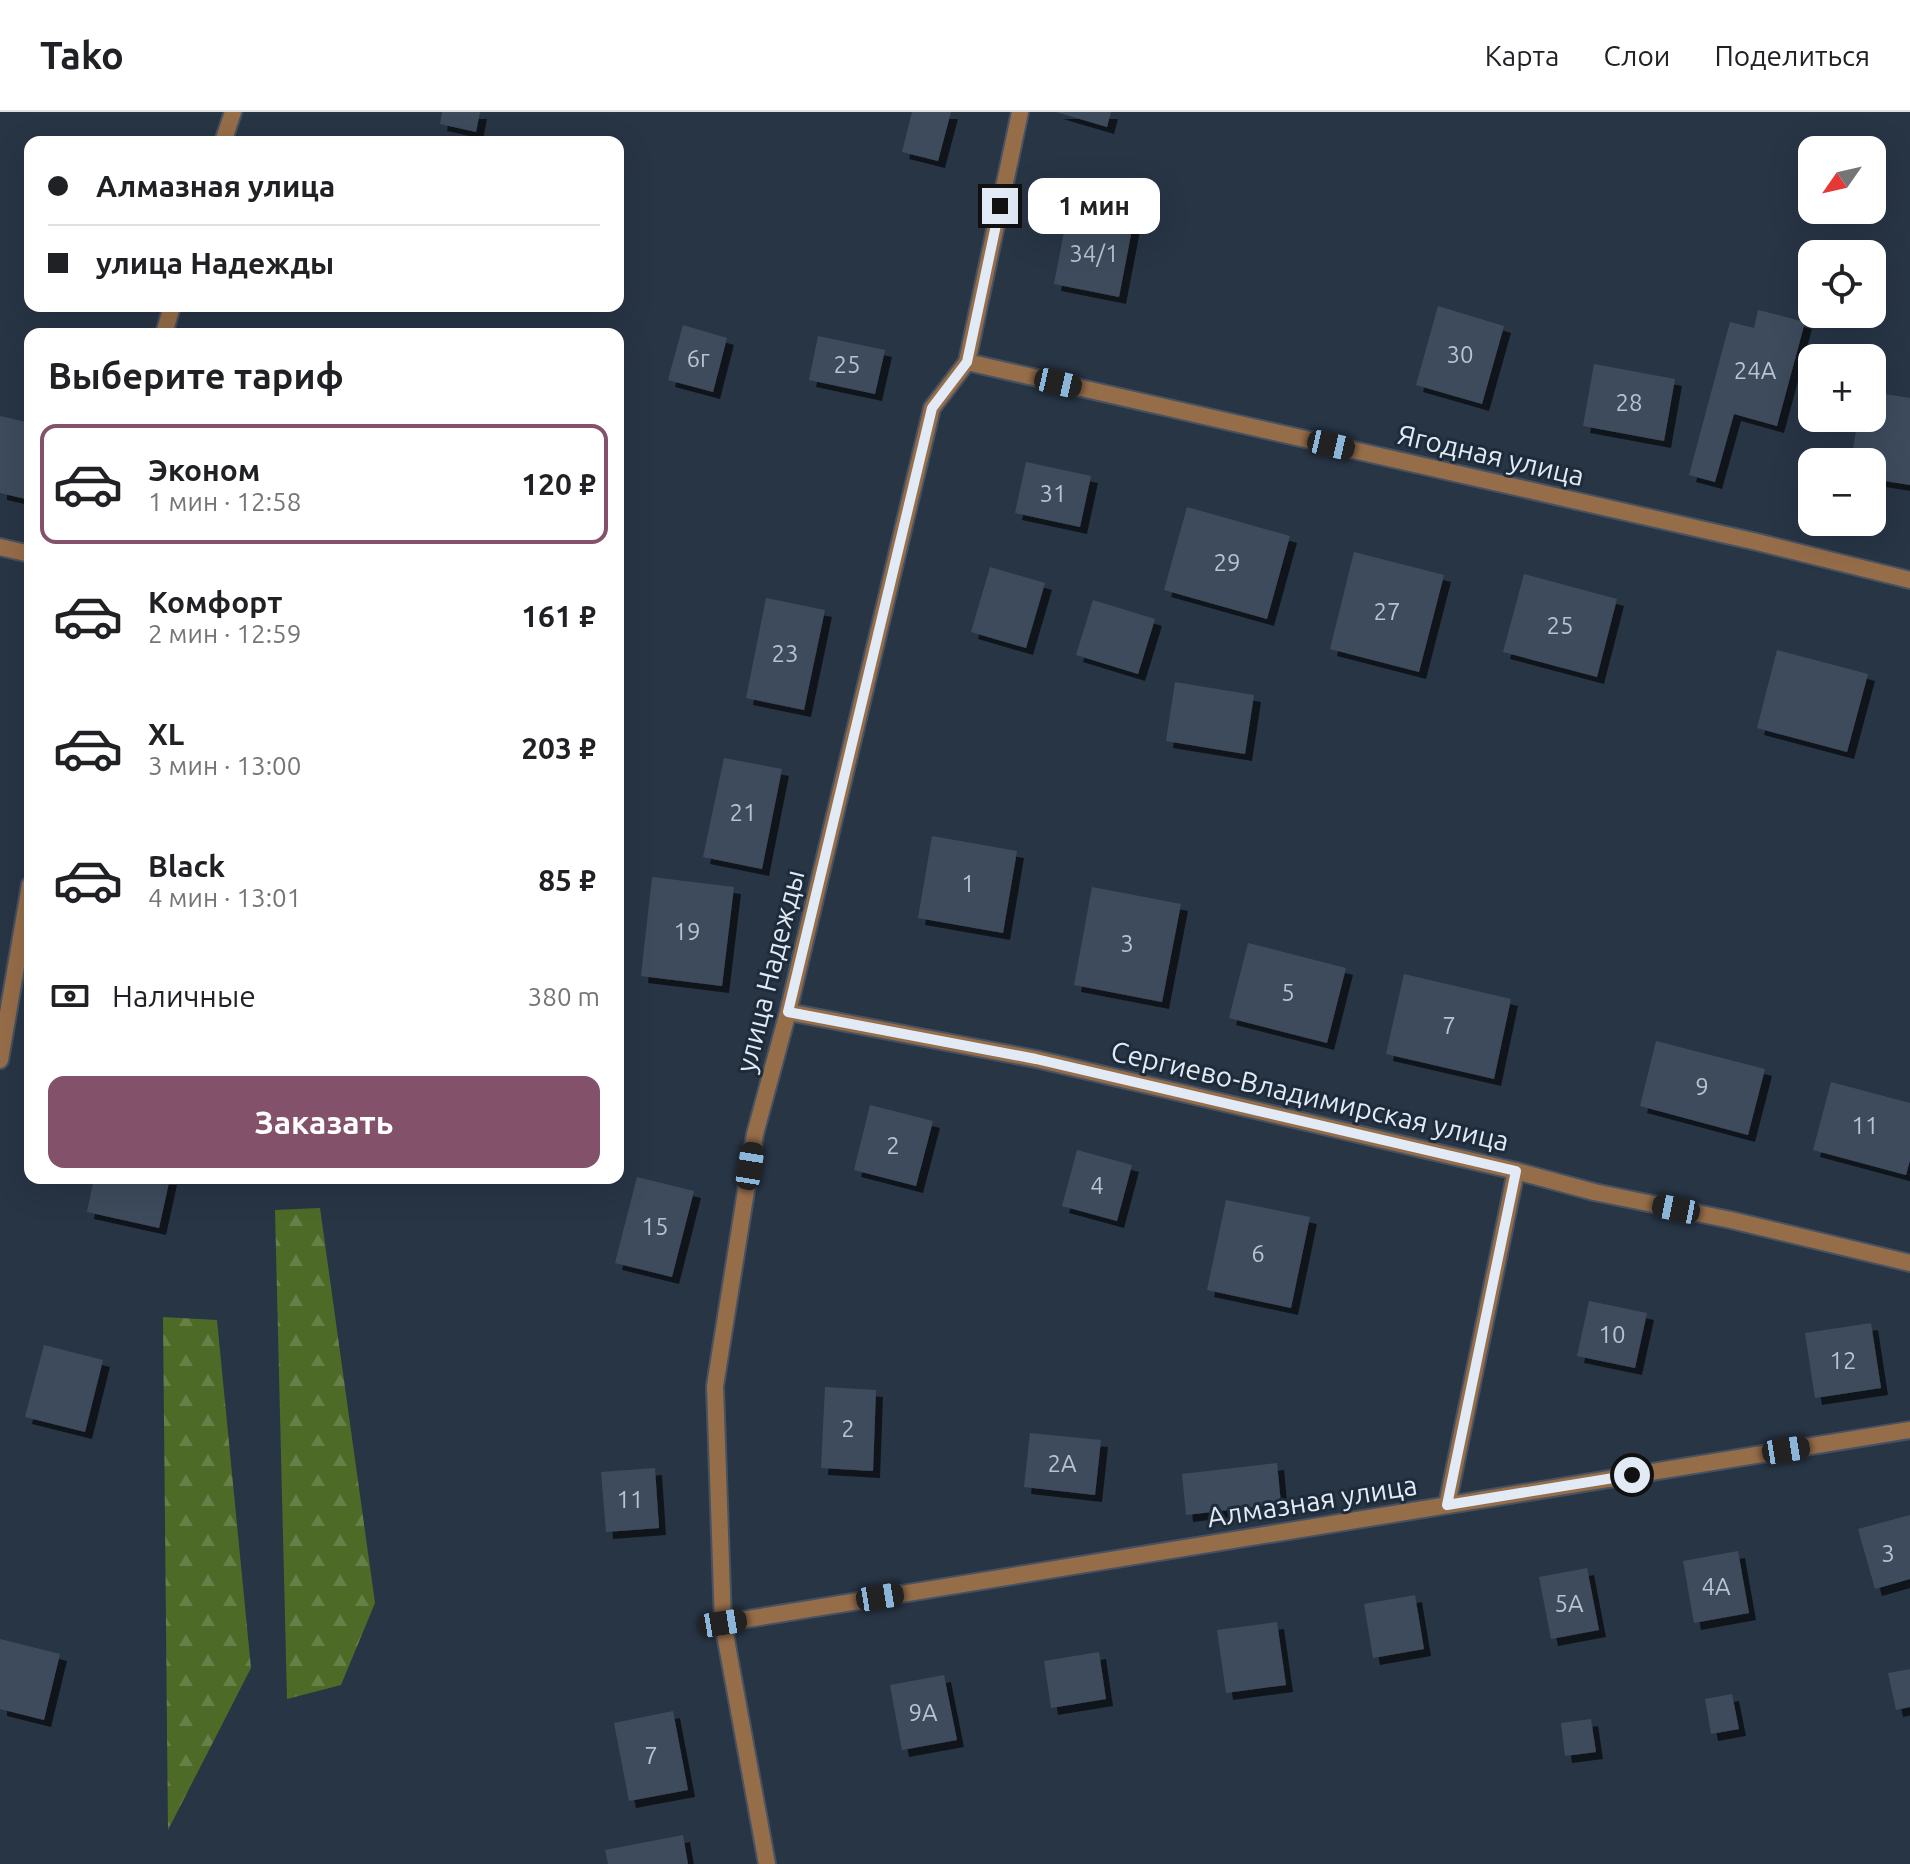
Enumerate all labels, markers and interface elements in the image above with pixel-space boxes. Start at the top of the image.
text: Tako [40,34,124,76]
text: Карта [1485,40,1559,71]
text: Слои [1603,40,1670,71]
text: Поделиться [1714,40,1870,71]
north arrow [1798,136,1886,224]
map controls [1798,136,1886,536]
text: Алмазная улица [96,169,335,203]
callout: 1 мин [1028,178,1160,234]
route end [982,188,1018,224]
text: 1 мин [1058,191,1130,220]
house number: 34/1 [1069,240,1119,267]
button: locate [1798,240,1886,328]
text: улица Надежды [96,246,334,280]
house number: 30 [1446,341,1474,368]
button: + [1798,344,1886,432]
house number: 6г [686,345,710,372]
house number: 25 [833,351,861,378]
text: Выберите тариф [48,355,344,396]
house number: 24А [1734,357,1777,384]
car [1032,366,1084,400]
house number: 28 [1615,389,1643,416]
street label: Ягодная улица [1395,418,1587,491]
car [1305,428,1357,462]
icon: car [52,448,124,520]
button: − [1798,448,1886,536]
text: Эконом [148,453,260,487]
text: 120 ₽ [521,467,596,501]
house number: 31 [1039,480,1067,507]
text: 1 мин · 12:58 [148,487,301,516]
house number: 29 [1213,549,1241,576]
icon: car [52,580,124,652]
text: Комфорт [148,585,282,619]
house number: 27 [1373,598,1401,625]
text: 161 ₽ [521,599,596,633]
house number: 25 [1546,612,1574,639]
text: 2 мин · 12:59 [148,619,301,648]
house number: 23 [771,640,799,667]
icon: car [52,712,124,784]
text: XL [148,717,184,751]
text: 203 ₽ [521,731,596,765]
text: 3 мин · 13:00 [148,751,301,780]
house number: 21 [729,799,757,826]
icon: car [52,844,124,916]
text: Black [148,849,225,883]
text: 85 ₽ [538,863,596,897]
street label: улица Надежды [729,866,810,1075]
house number: 1 [961,870,975,897]
text: 4 мин · 13:01 [148,883,301,912]
house number: 19 [673,918,701,945]
house number: 3 [1120,930,1134,957]
icon: cash [48,974,92,1018]
text: Наличные [112,979,256,1013]
house number: 5 [1281,979,1295,1006]
text: 380 m [528,982,600,1011]
house number: 7 [1442,1012,1456,1039]
street label: Сергиево-Владимирская улица [1108,1035,1512,1156]
house number: 9 [1695,1073,1709,1100]
button: Заказать [48,1076,600,1168]
house number: 11 [1851,1112,1879,1139]
house number: 2 [886,1132,900,1159]
car [734,1140,766,1192]
house number: 4 [1090,1172,1104,1199]
car [1650,1193,1702,1225]
house number: 15 [641,1213,669,1240]
house number: 6 [1251,1240,1265,1267]
house number: 10 [1598,1321,1626,1348]
house number: 12 [1829,1347,1857,1374]
house number: 2 [841,1415,855,1442]
car [1760,1434,1812,1466]
house number: 2А [1047,1450,1077,1477]
route start [1614,1457,1650,1493]
street label: Алмазная улица [1205,1469,1419,1532]
house number: 11 [616,1486,644,1513]
house number: 3 [1881,1540,1895,1567]
house number: 4А [1701,1573,1731,1600]
car [854,1581,906,1613]
house number: 5А [1554,1590,1584,1617]
car [697,1607,749,1639]
house number: 9А [908,1699,938,1726]
house number: 7 [644,1742,658,1769]

